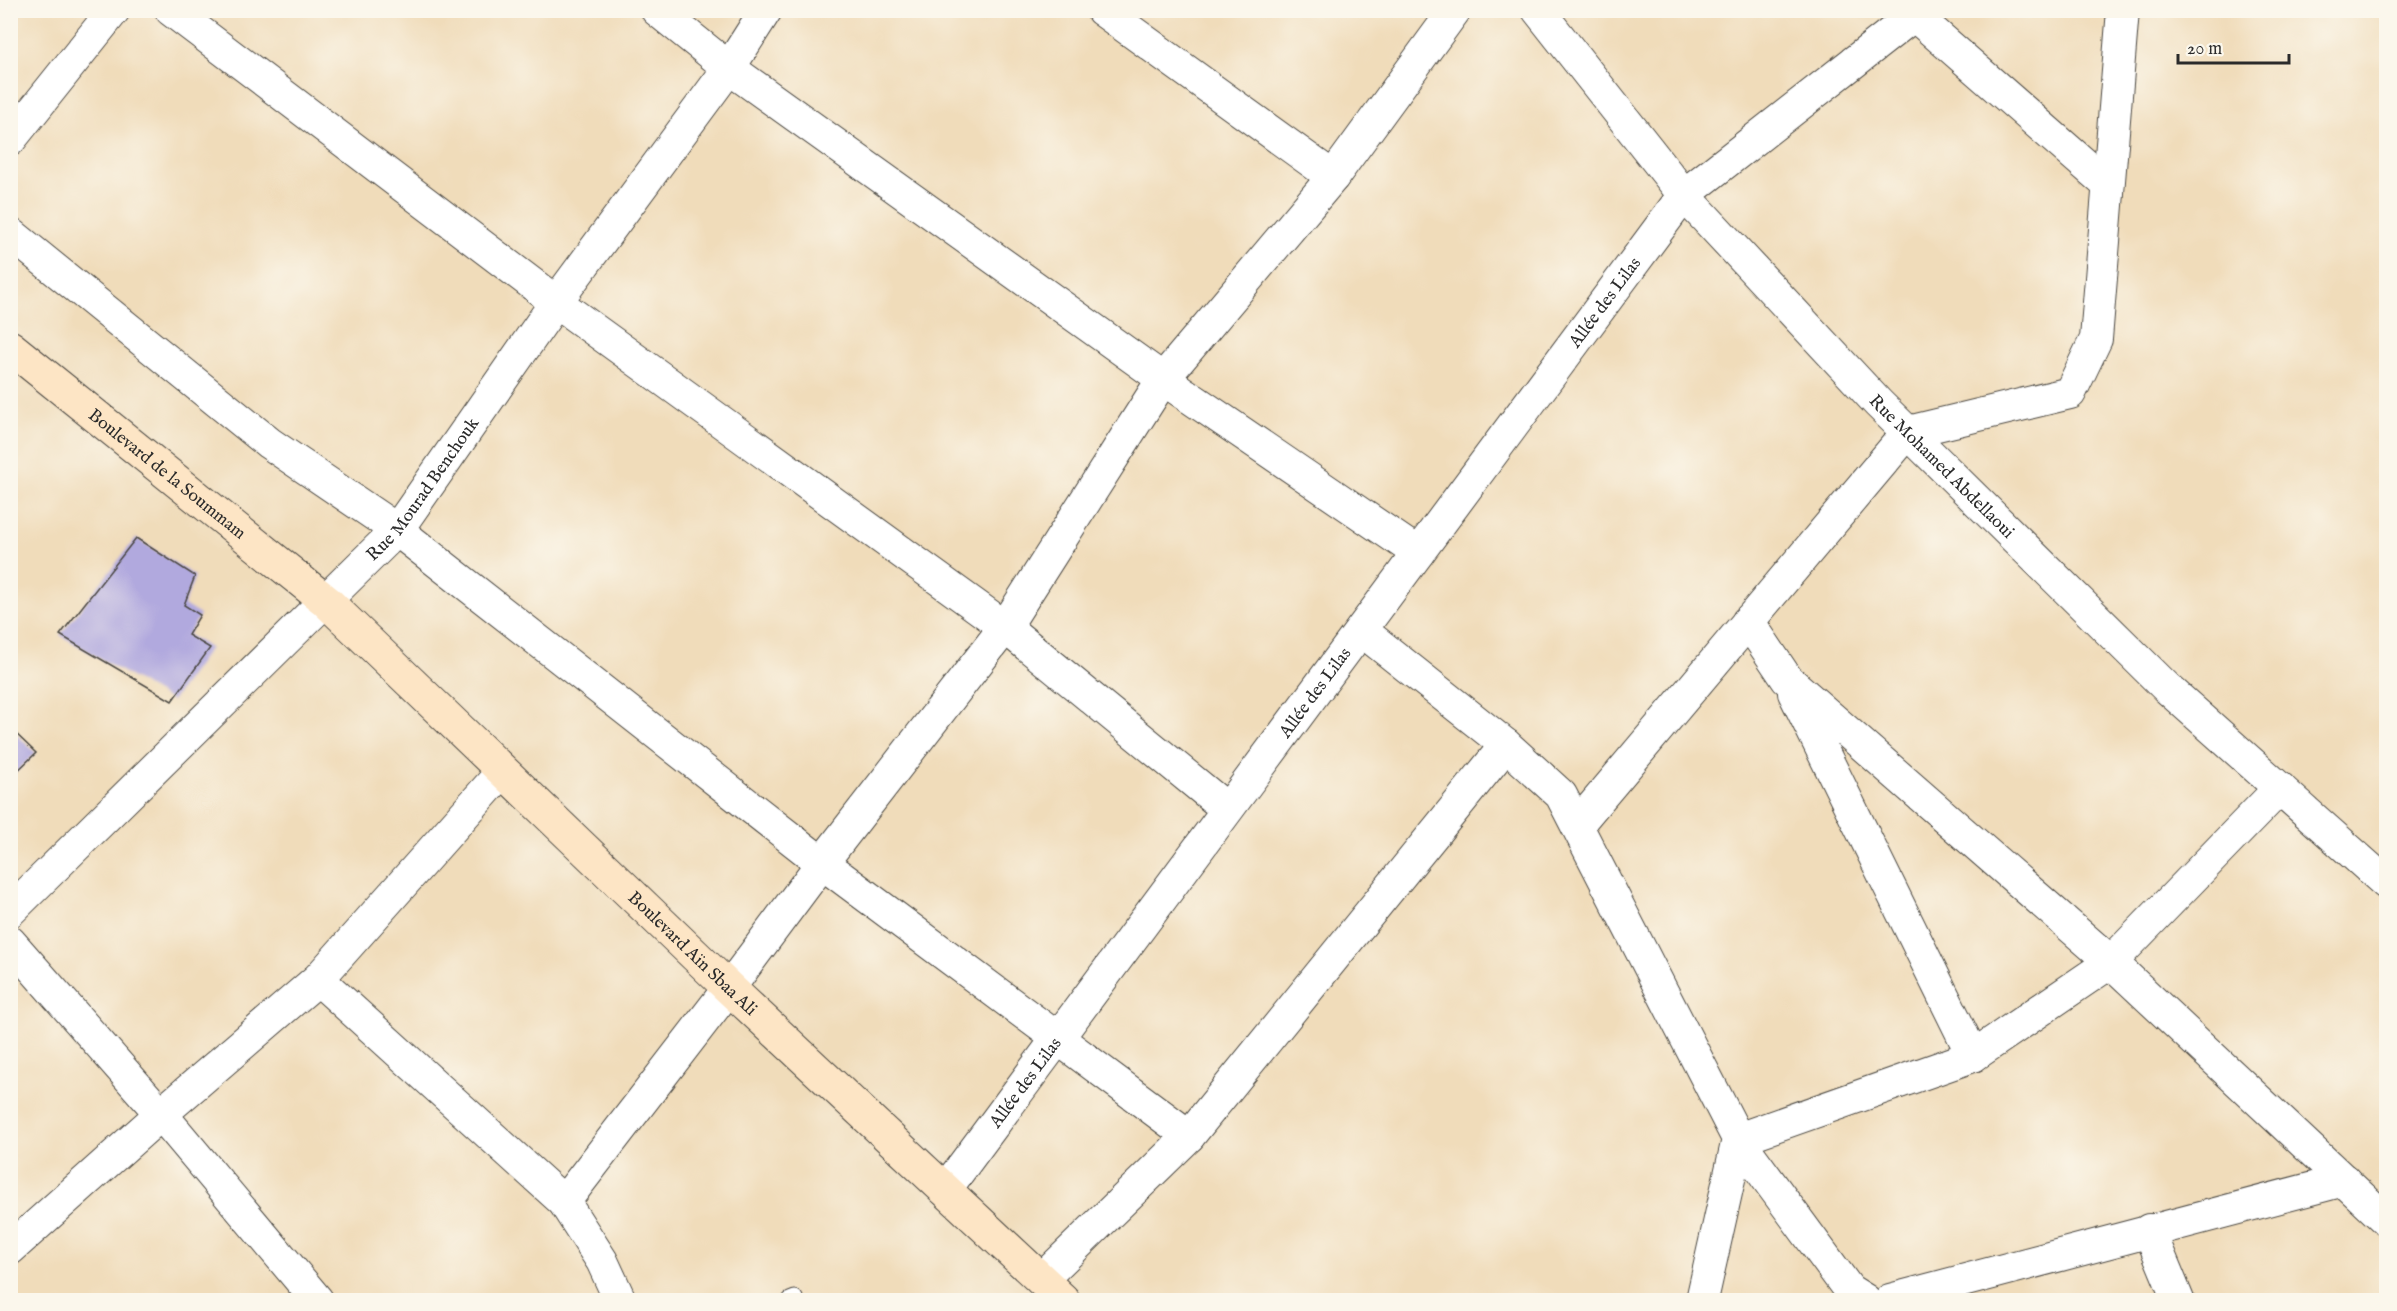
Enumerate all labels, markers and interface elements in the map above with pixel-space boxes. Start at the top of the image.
scale bar [2178,27,2289,65]
text: 20 m [2187,38,2222,61]
street label: Allée des Lilas [1564,253,1647,354]
street label: Rue Mohamed Abdellaoui [1863,390,2019,544]
street label: Boulevard de la Soummam [83,404,250,545]
street label: Rue Mourad Benchouk [362,413,485,567]
street label: Allée des Lilas [1274,643,1357,744]
street label: Boulevard Aïn Sbaa Ali [622,887,762,1022]
street label: Allée des Lilas [984,1033,1067,1134]

